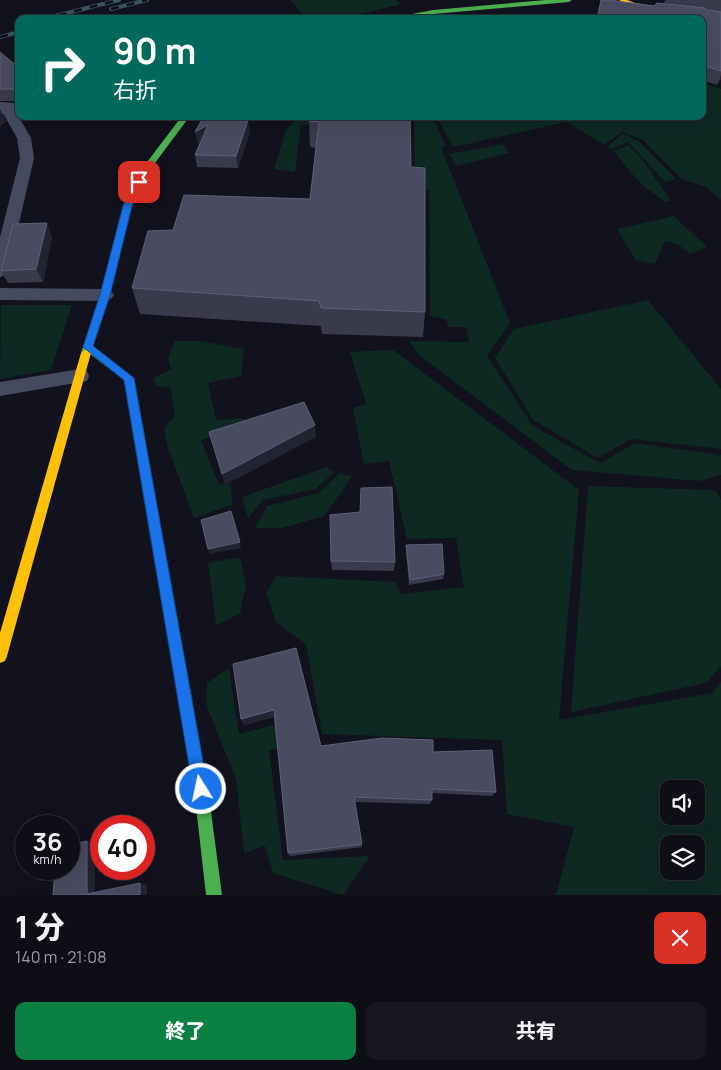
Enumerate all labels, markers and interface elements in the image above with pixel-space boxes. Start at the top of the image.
text: 90 m [113,27,196,75]
icon: right [30,35,95,100]
text: 右折 [113,75,157,105]
pin [118,161,160,203]
icon: arrive [125,168,153,196]
position arrow [174,762,226,814]
map controls [660,780,705,880]
button: sound [660,780,705,825]
speed limit sign: 40 [90,815,155,880]
text: 36 [32,824,63,859]
button: layers [660,835,705,880]
text: km/h [34,851,61,868]
text: 1 分 [15,906,65,947]
button: close [654,912,706,964]
text: 140 m · 21:08 [15,946,106,968]
button: 終了 [15,1002,356,1060]
button: 共有 [366,1002,706,1060]

